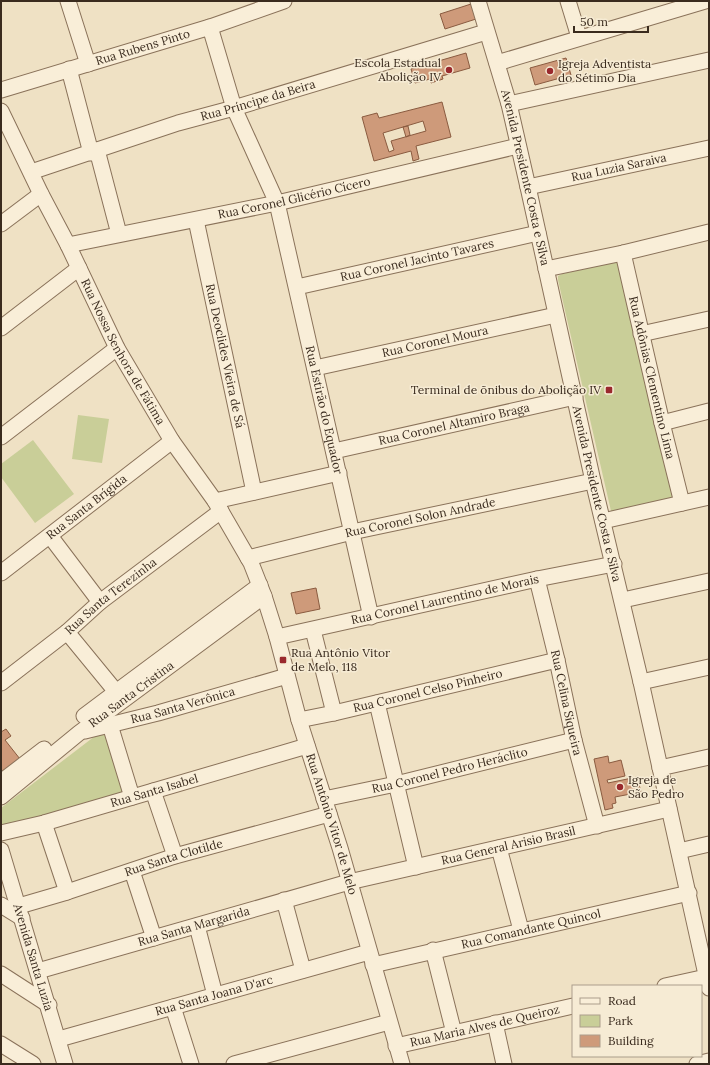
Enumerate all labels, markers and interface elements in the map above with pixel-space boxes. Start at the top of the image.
scale bar [574,8,648,34]
text: 50 m [580,14,608,29]
street label: Rua Rubens Pinto [94,26,192,68]
place label: Escola Estadual Abolição IV [354,55,442,84]
place label: Igreja Adventista do Sétimo Dia [558,56,651,85]
marker: Escola Estadual Abolição IV [444,65,454,75]
marker: Igreja Adventista do Sétimo Dia [545,66,555,76]
street label: Rua Príncipe da Beira [199,76,317,124]
street label: Avenida Presidente Costa e Silva [498,87,553,267]
street label: Rua Luzia Saraiva [570,149,668,184]
street label: Rua Coronel Glicério Cícero [216,173,372,222]
street label: Rua Coronel Jacinto Tavares [339,235,496,284]
street label: Rua Nossa Senhora de Fátima [78,276,169,427]
street label: Rua Deoclides Vieira de Sá [203,282,248,429]
street label: Rua Adônias Clementino Lima [626,295,679,461]
street label: Rua Coronel Moura [380,322,490,360]
street label: Rua Estirão do Equador [303,344,346,476]
place label: Terminal de õnibus do Abolição IV [411,382,602,397]
marker: Terminal de õnibus do Abolição IV [604,385,614,395]
street label: Rua Coronel Altamiro Braga [377,399,531,448]
street label: Avenida Presidente Costa e Silva [569,403,625,583]
street label: Rua Santa Brígida [43,471,130,542]
street label: Rua Coronel Solon Andrade [343,494,497,540]
street label: Rua Santa Terezinha [61,554,159,637]
street label: Rua Coronel Laurentino de Morais [350,571,540,627]
place label: Rua Antônio Vitor de Melo, 118 [291,645,391,674]
street label: Rua Celina Siqueira [548,648,586,757]
marker: Rua Antônio Vitor de Melo, 118 [278,655,288,665]
street label: Rua Santa Cristina [85,657,177,730]
street label: Rua Coronel Celso Pinheiro [351,665,504,715]
street label: Rua Santa Verônica [129,683,236,726]
street label: Rua Coronel Pedro Heráclito [370,744,529,796]
street label: Rua Antônio Vitor de Melo [303,751,361,896]
street label: Rua Santa Isabel [108,770,200,810]
place label: Igreja de São Pedro [628,772,684,801]
marker: Igreja de São Pedro [615,782,625,792]
street label: Rua General Arisio Brasil [440,823,577,868]
street label: Rua Santa Clotilde [122,835,225,879]
street label: Avenida Santa Luzia [10,901,57,1013]
street label: Rua Santa Margarida [136,903,251,949]
street label: Rua Comandante Quincol [460,905,602,952]
street label: Rua Santa Joana D'arc [153,971,274,1019]
legend [572,985,702,1057]
text: Road [608,993,636,1008]
street label: Rua Maria Alves de Queiroz [408,1001,561,1050]
text: Park [608,1013,634,1028]
text: Building [608,1033,654,1048]

